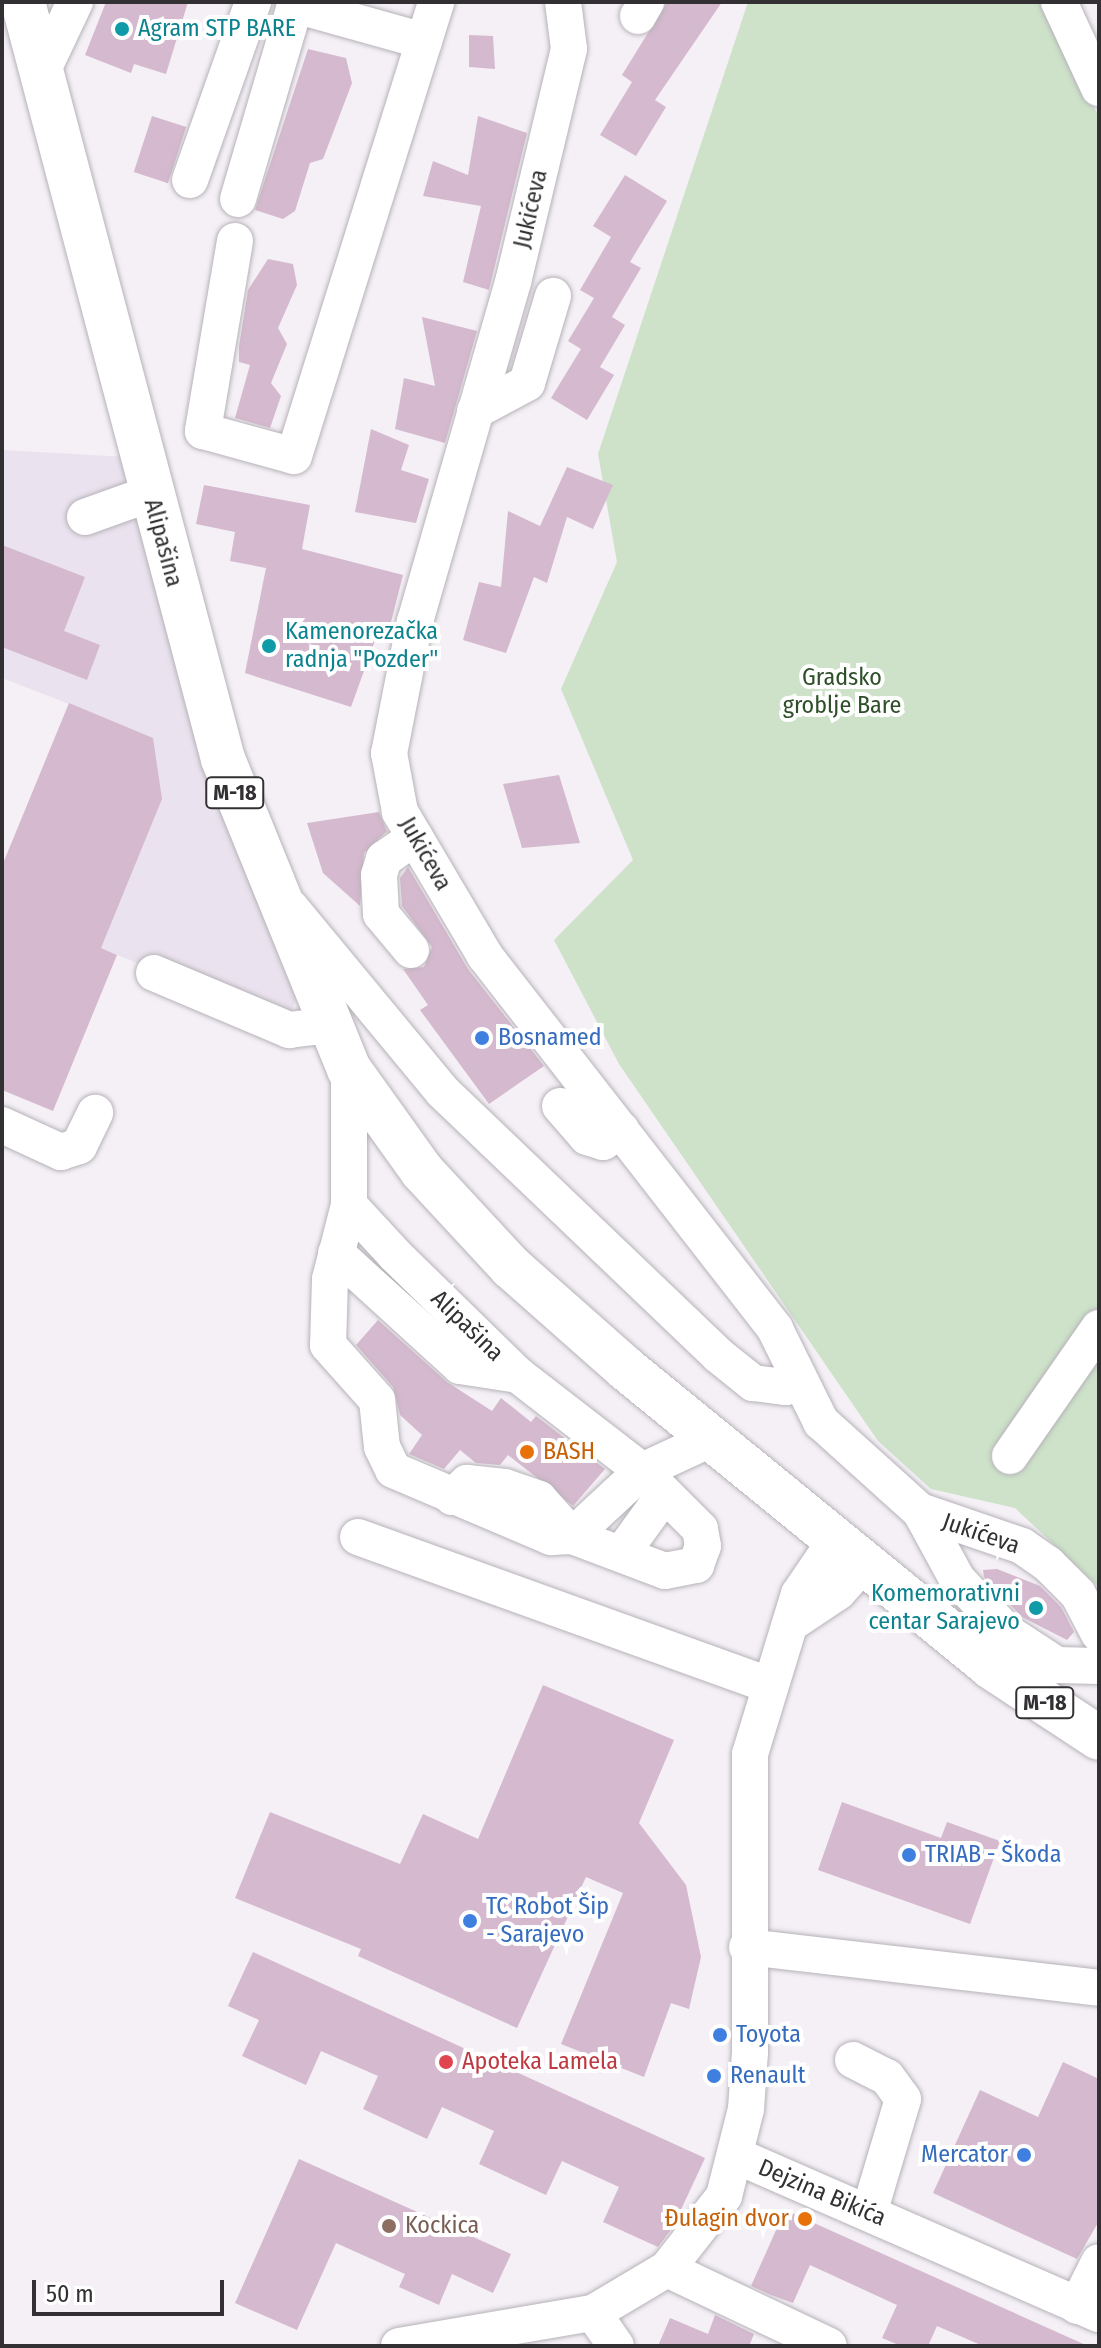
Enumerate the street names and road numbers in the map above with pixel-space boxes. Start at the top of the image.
street label: Jukićeva [508,167,554,251]
street label: Alipašina [137,496,189,590]
road number: M-18 [205,775,265,811]
street label: Jukićeva [393,812,457,896]
street label: Alipašina [425,1284,509,1368]
street label: Jukićeva [938,1507,1024,1561]
road number: M-18 [1015,1685,1075,1721]
street label: Dejzina Bikića [754,2153,890,2233]

